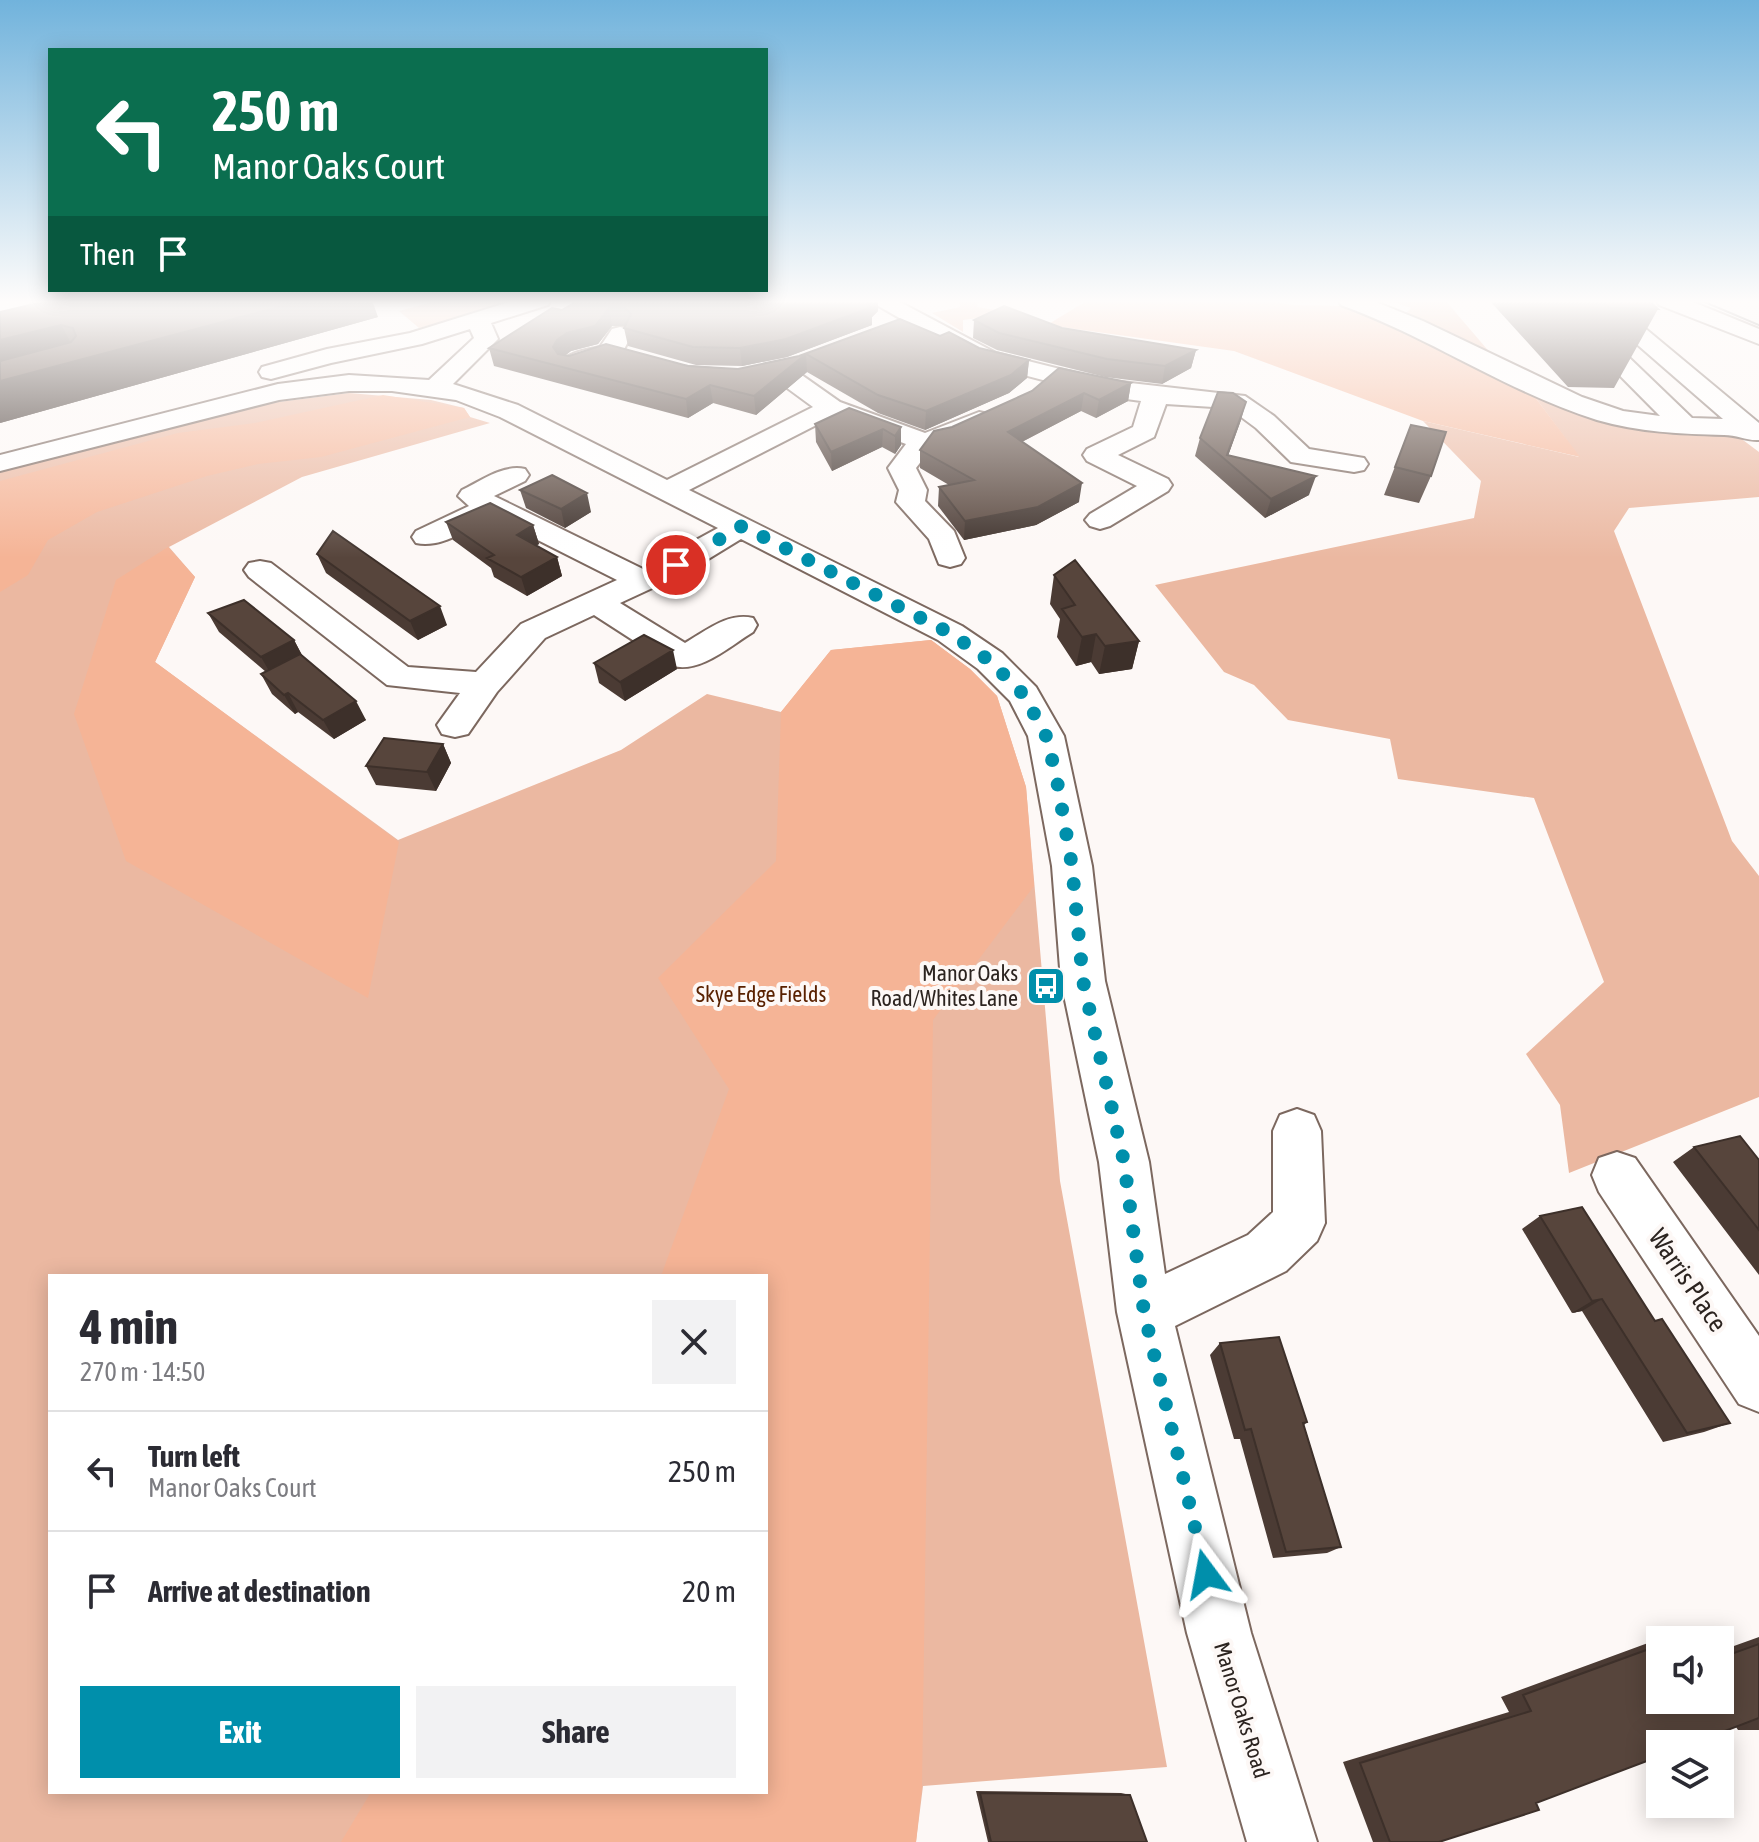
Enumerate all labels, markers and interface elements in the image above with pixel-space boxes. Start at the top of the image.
text: 250 m [212,79,339,143]
icon: left [80,80,184,184]
text: Manor Oaks Court [212,145,445,187]
icon: arrive [151,232,195,276]
text: Then [80,237,135,271]
pin [642,531,710,599]
icon: arrive [654,543,698,587]
place label: Manor Oaks Road/Whites Lane [871,960,1018,1011]
bus stop icon: Manor Oaks Road/Whites Lane [1025,965,1067,1007]
park label: Skye Edge Fields [696,981,826,1007]
street label: Warris Place [1643,1223,1733,1337]
text: 4 min [80,1299,178,1354]
button: close [652,1300,736,1384]
text: 270 m · 14:50 [80,1357,205,1387]
text: Turn left [148,1439,240,1473]
icon: left [80,1449,124,1493]
text: 250 m [668,1454,736,1488]
text: Manor Oaks Court [148,1473,316,1503]
position arrow [1164,1532,1248,1616]
icon: arrive [80,1569,124,1613]
text: Arrive at destination [148,1574,370,1608]
text: 20 m [682,1574,736,1608]
map controls [1646,1626,1734,1818]
button: sound [1646,1626,1734,1714]
street label: Manor Oaks Road [1209,1639,1275,1781]
button: Exit [80,1686,400,1778]
button: Share [416,1686,736,1778]
button: layers [1646,1730,1734,1818]

